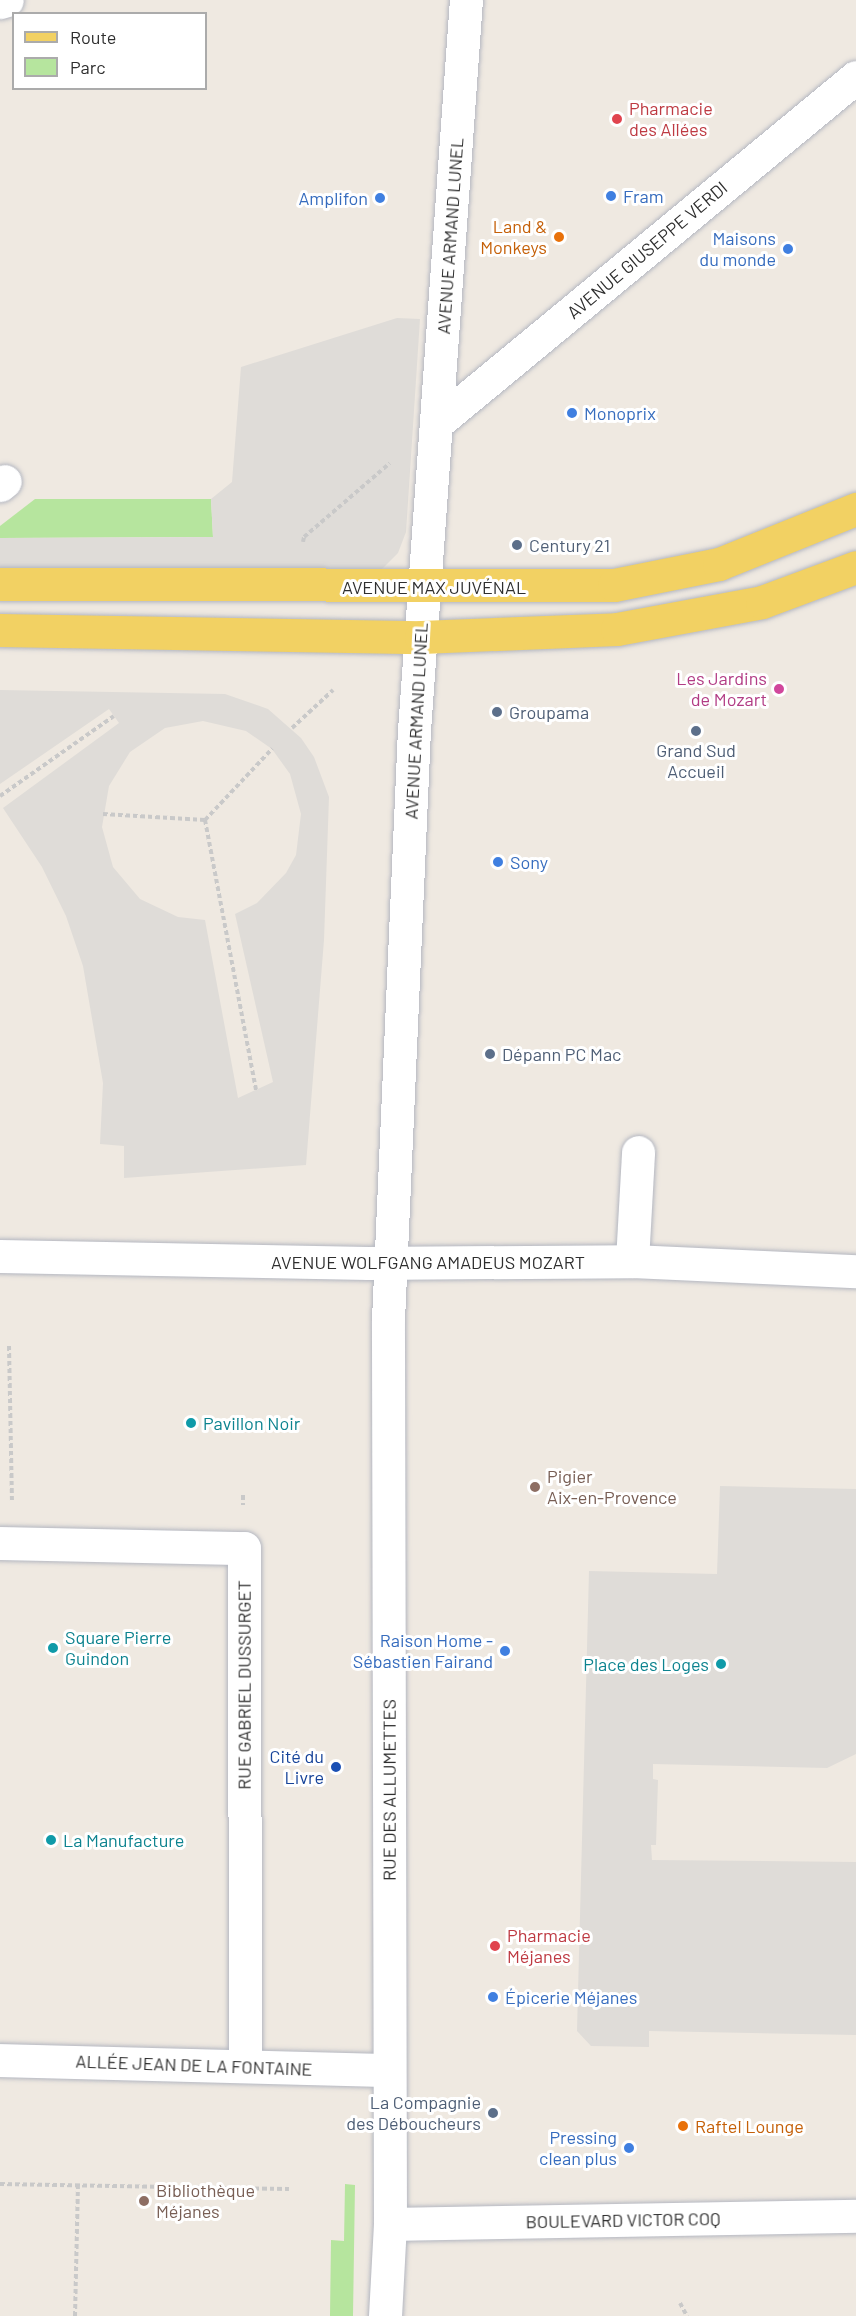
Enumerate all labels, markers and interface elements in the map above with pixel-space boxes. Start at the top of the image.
legend [12,12,207,90]
text: Route [70,26,116,48]
text: Parc [70,56,106,78]
place label: Pharmacie des Allées [629,98,713,140]
marker: Pharmacie des Allées [610,112,624,126]
street label: AVENUE ARMAND LUNEL [432,137,468,335]
street label: AVENUE GIUSEPPE VERDI [563,177,731,323]
place label: Fram [623,185,664,207]
place label: Amplifon [298,187,368,209]
marker: Fram [604,189,618,203]
marker: Amplifon [373,191,387,205]
place label: Land & Monkeys [480,216,547,258]
place label: Maisons du monde [699,228,776,270]
marker: Land & Monkeys [552,230,566,244]
marker: Maisons du monde [781,242,795,256]
place label: Monoprix [584,402,656,424]
marker: Monoprix [565,406,579,420]
place label: Century 21 [529,534,610,556]
marker: Century 21 [510,538,524,552]
street label: AVENUE MAX JUVÉNAL [342,576,526,598]
street label: AVENUE ARMAND LUNEL [400,622,432,820]
place label: Les Jardins de Mozart [676,668,767,710]
marker: Les Jardins de Mozart [772,682,786,696]
place label: Groupama [509,701,589,723]
marker: Groupama [490,705,504,719]
marker: Grand Sud Accueil [689,724,703,738]
place label: Grand Sud Accueil [656,740,736,783]
place label: Sony [510,851,548,873]
marker: Sony [491,855,505,869]
place label: Dépann PC Mac [502,1043,621,1065]
marker: Dépann PC Mac [483,1047,497,1061]
street label: AVENUE WOLFGANG AMADEUS MOZART [271,1251,585,1273]
place label: Pavillon Noir [203,1412,300,1434]
marker: Pavillon Noir [184,1416,198,1430]
place label: Pigier Aix-en-Provence [547,1466,677,1508]
marker: Pigier Aix-en-Provence [528,1480,542,1494]
street label: RUE GABRIEL DUSSURGET [233,1580,255,1790]
place label: Square Pierre Guindon [65,1627,171,1670]
place label: Raison Home - Sébastien Fairand [353,1630,493,1672]
marker: Square Pierre Guindon [46,1641,60,1655]
marker: Raison Home - Sébastien Fairand [498,1644,512,1658]
place label: Place des Loges [583,1653,709,1675]
marker: Place des Loges [714,1657,728,1671]
street label: RUE DES ALLUMETTES [378,1699,400,1881]
place label: Cité du Livre [270,1746,324,1788]
marker: Cité du Livre [329,1760,343,1774]
place label: La Manufacture [63,1829,184,1851]
marker: La Manufacture [44,1833,58,1847]
place label: Pharmacie Méjanes [507,1925,591,1968]
marker: Pharmacie Méjanes [488,1939,502,1953]
place label: Épicerie Méjanes [505,1986,637,2008]
marker: Épicerie Méjanes [486,1990,500,2004]
street label: ALLÉE JEAN DE LA FONTAINE [75,2050,313,2080]
place label: La Compagnie des Déboucheurs [346,2092,481,2134]
marker: La Compagnie des Déboucheurs [486,2106,500,2120]
place label: Raftel Lounge [695,2115,804,2137]
marker: Raftel Lounge [676,2119,690,2133]
place label: Pressing clean plus [539,2127,617,2170]
marker: Pressing clean plus [622,2141,636,2155]
place label: Bibliothèque Méjanes [156,2180,255,2222]
marker: Bibliothèque Méjanes [137,2194,151,2208]
street label: BOULEVARD VICTOR COQ [525,2208,721,2232]

